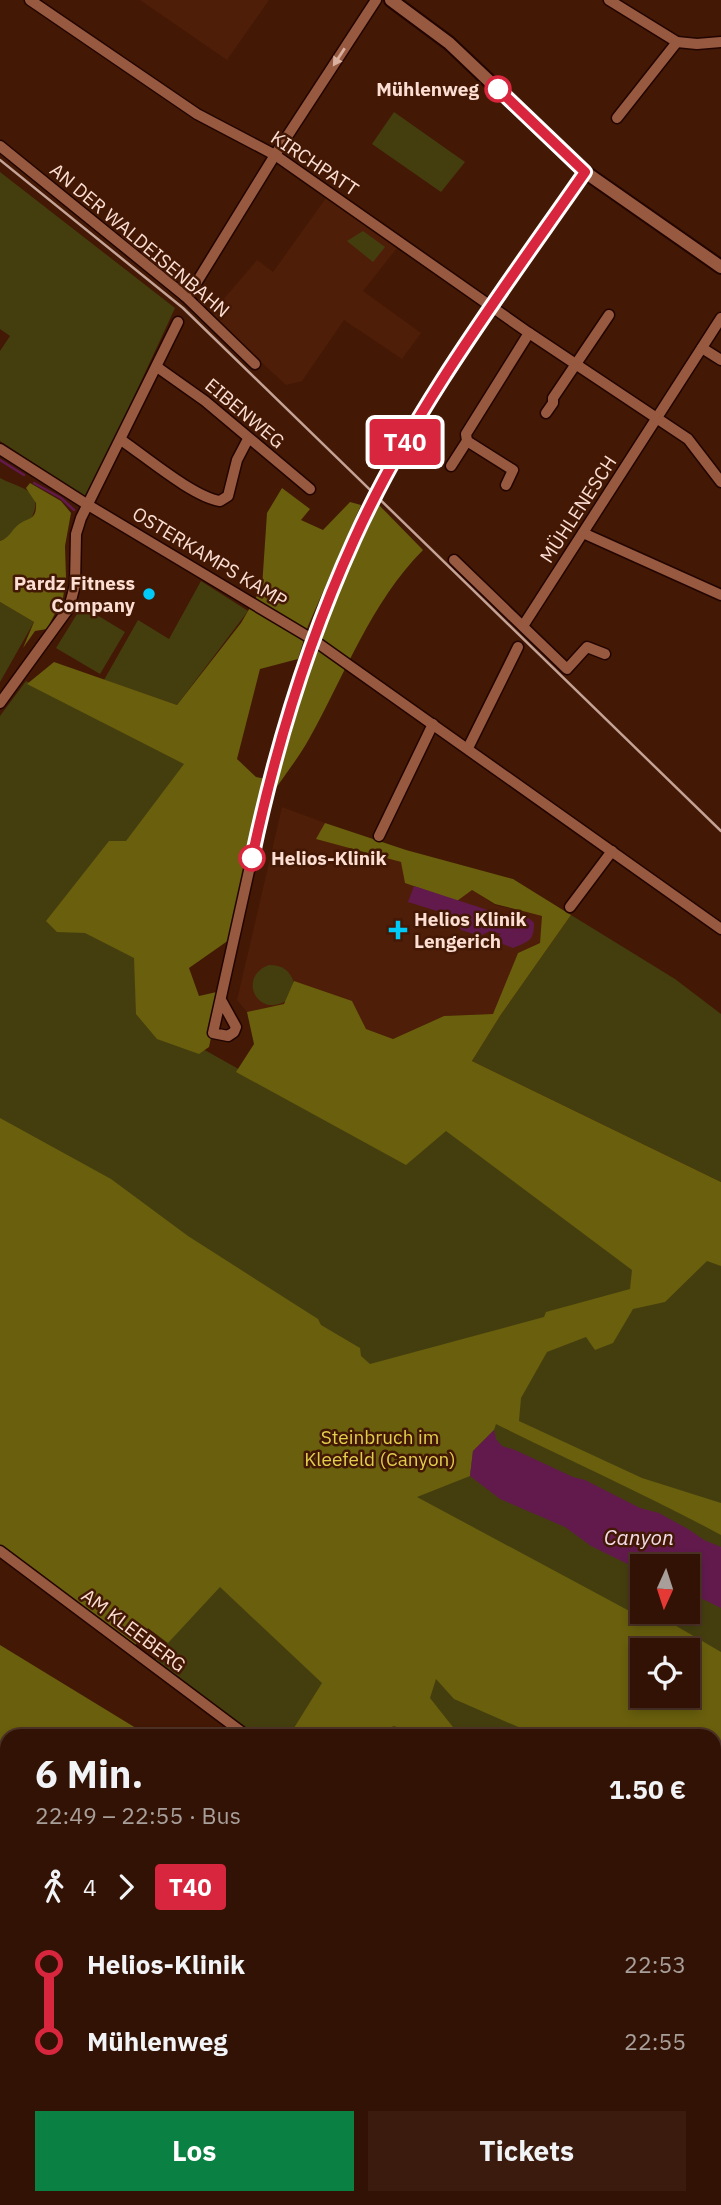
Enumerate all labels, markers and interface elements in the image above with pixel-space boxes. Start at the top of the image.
one-way arrow [332,48,346,66]
marker: Mühlenweg [485,76,511,102]
place label: Mühlenweg [376,77,480,101]
street label: KIRCHPATT [267,125,364,201]
street label: AN DER WALDEISENBAHN [45,158,235,322]
street label: EIBENWEG [200,373,290,453]
line badge: T40 [365,419,445,465]
text: T40 [384,426,426,458]
street label: MÜHLENESCH [534,451,622,567]
street label: OSTERKAMPS KAMP [128,501,292,613]
place label: Pardz Fitness Company [14,571,136,617]
marker: Pardz Fitness Company [141,586,157,602]
marker: Helios-Klinik [239,845,265,871]
place label: Helios-Klinik [271,846,387,870]
place label: Helios Klinik Lengerich [414,907,526,953]
marker: Helios Klinik Lengerich [388,920,408,940]
park label: Steinbruch im Kleefeld (Canyon) [304,1425,456,1471]
water label: Canyon [604,1523,674,1551]
north arrow [630,1554,700,1624]
map controls [630,1554,700,1708]
street label: AM KLEEBERG [77,1583,191,1677]
button: locate [630,1638,700,1708]
text: 6 Min. [35,1749,143,1798]
text: 1.50 € [609,1772,686,1806]
text: 22:49 – 22:55 · Bus [35,1800,241,1830]
icon: walk [35,1868,73,1906]
icon: forward [107,1868,145,1906]
text: T40 [169,1871,212,1903]
text: 4 [83,1872,97,1902]
text: Helios-Klinik [87,1947,245,1981]
text: 22:53 [624,1949,686,1979]
text: Mühlenweg [87,2024,228,2058]
text: 22:55 [624,2026,686,2056]
button: Los [35,2111,354,2191]
button: Tickets [368,2111,686,2191]

